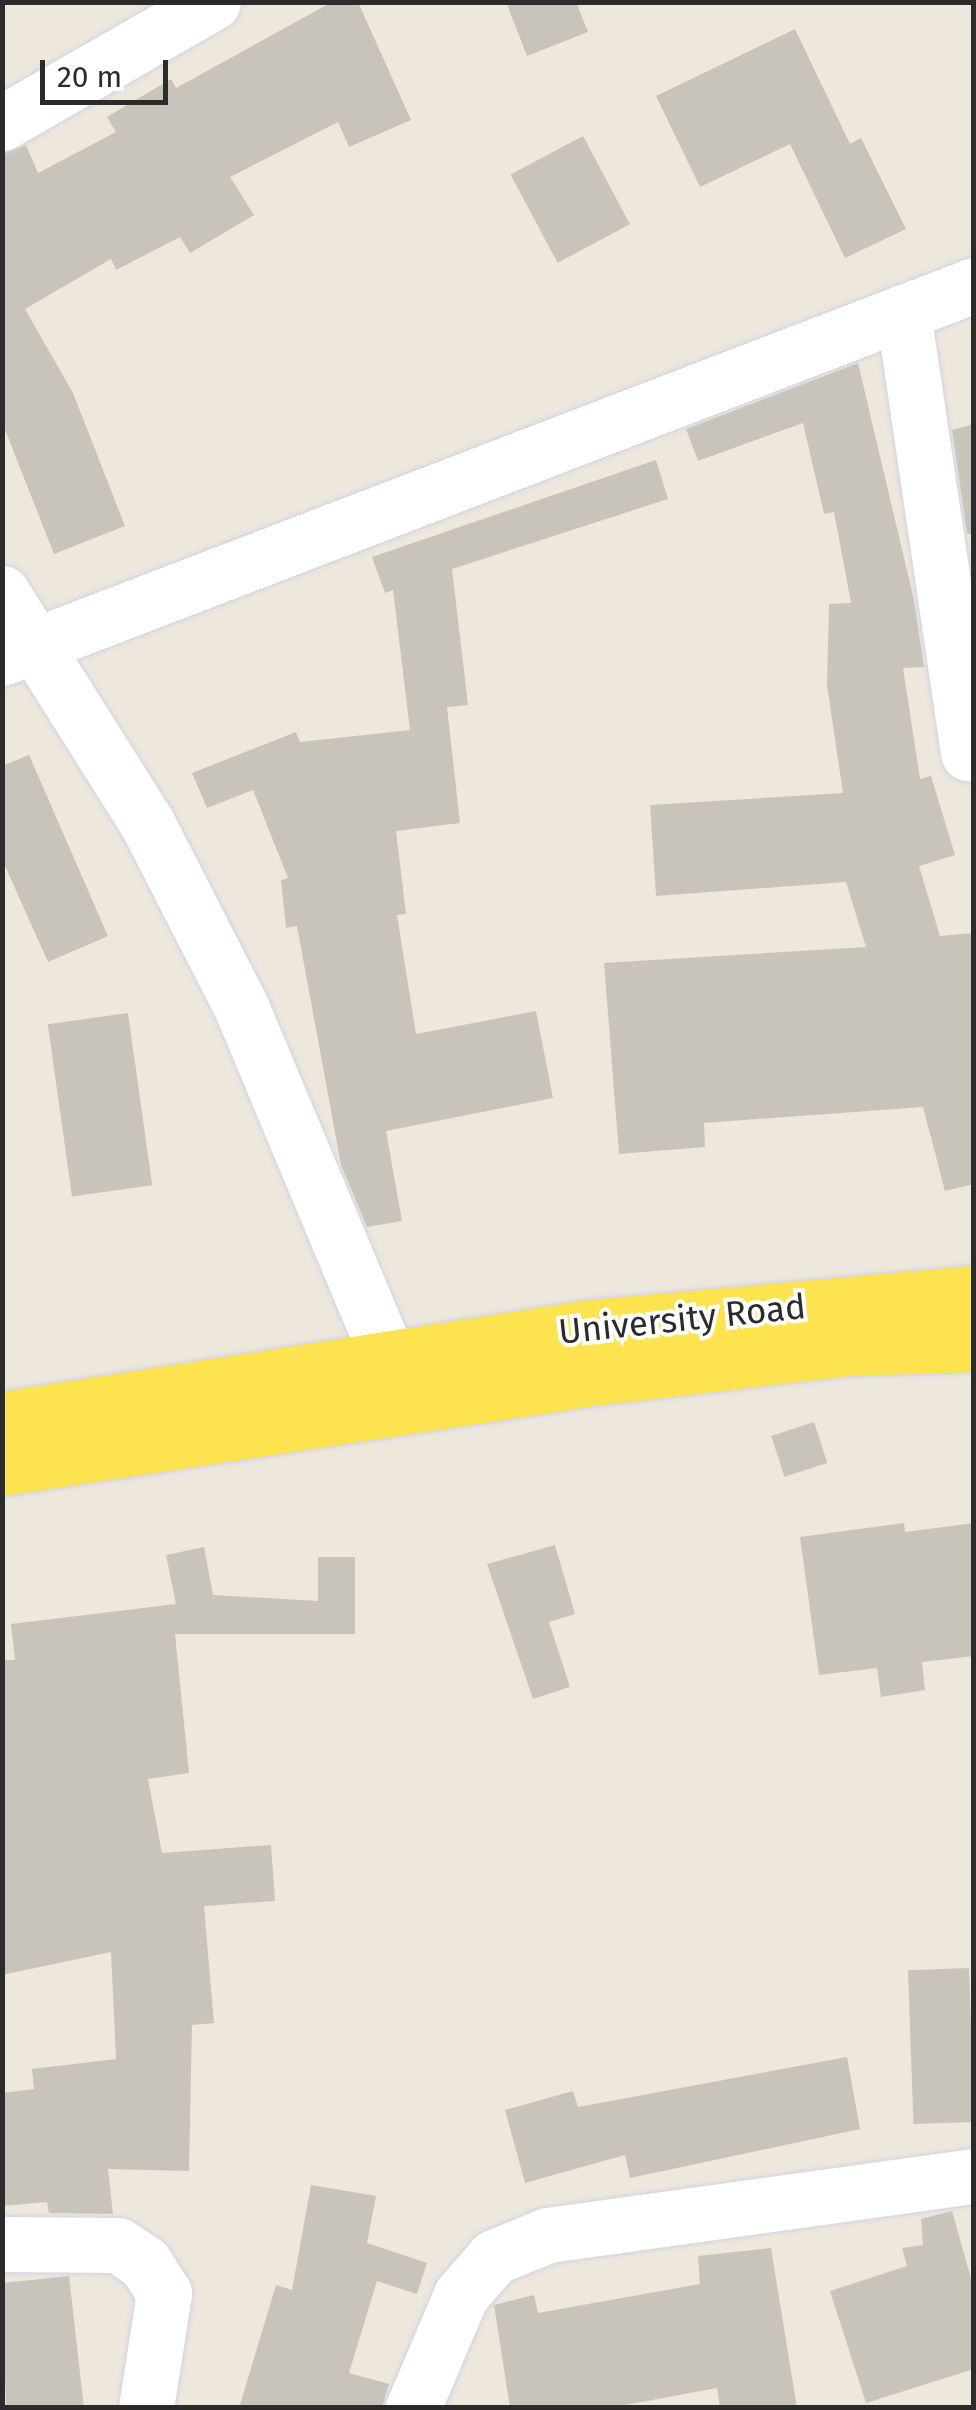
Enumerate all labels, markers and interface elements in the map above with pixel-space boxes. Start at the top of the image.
scale bar [45,40,172,102]
text: 20 m [57,59,122,95]
street label: University Road [556,1285,808,1353]

